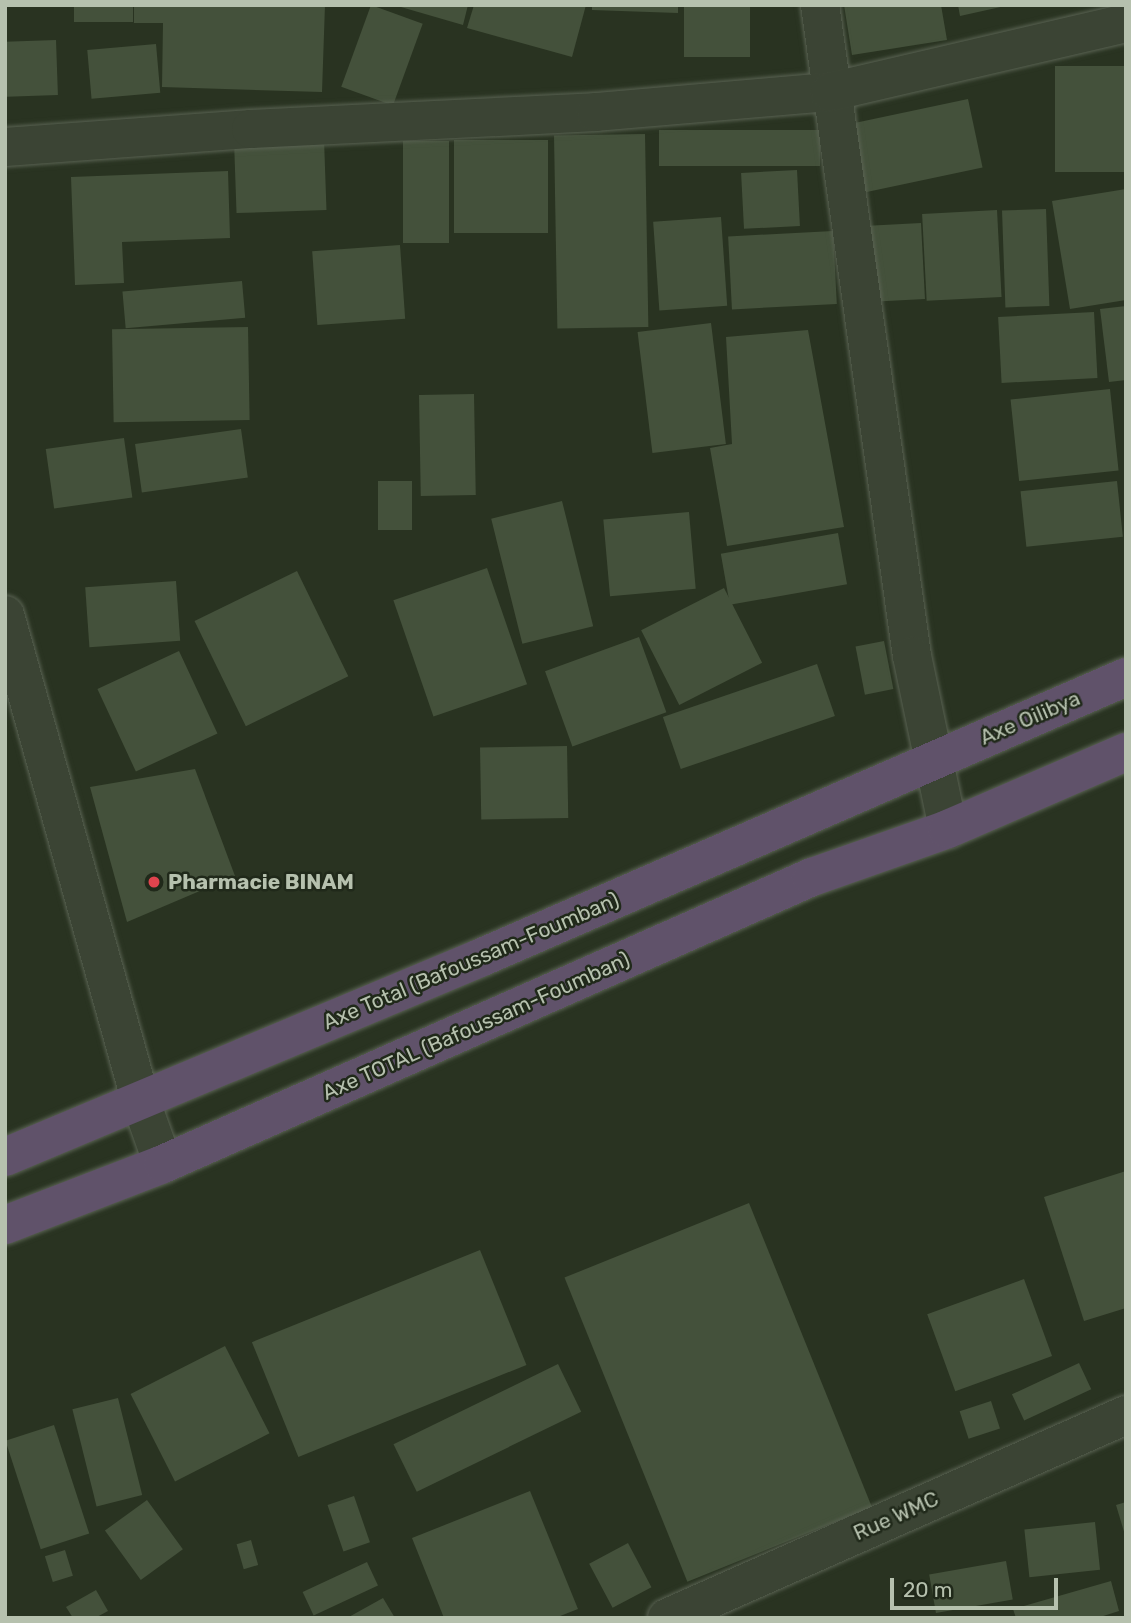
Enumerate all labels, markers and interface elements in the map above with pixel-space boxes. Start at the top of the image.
street label: Axe Oilibya [976,686,1084,750]
place label: Pharmacie BINAM [168,869,354,895]
marker: Pharmacie BINAM [146,874,162,890]
street label: Axe Total (Bafoussam-Foumban) [319,887,623,1035]
street label: Axe TOTAL (Bafoussam-Foumban) [318,946,634,1106]
street label: Rue WMC [849,1486,943,1546]
scale bar [893,1564,1061,1608]
text: 20 m [903,1577,952,1602]

